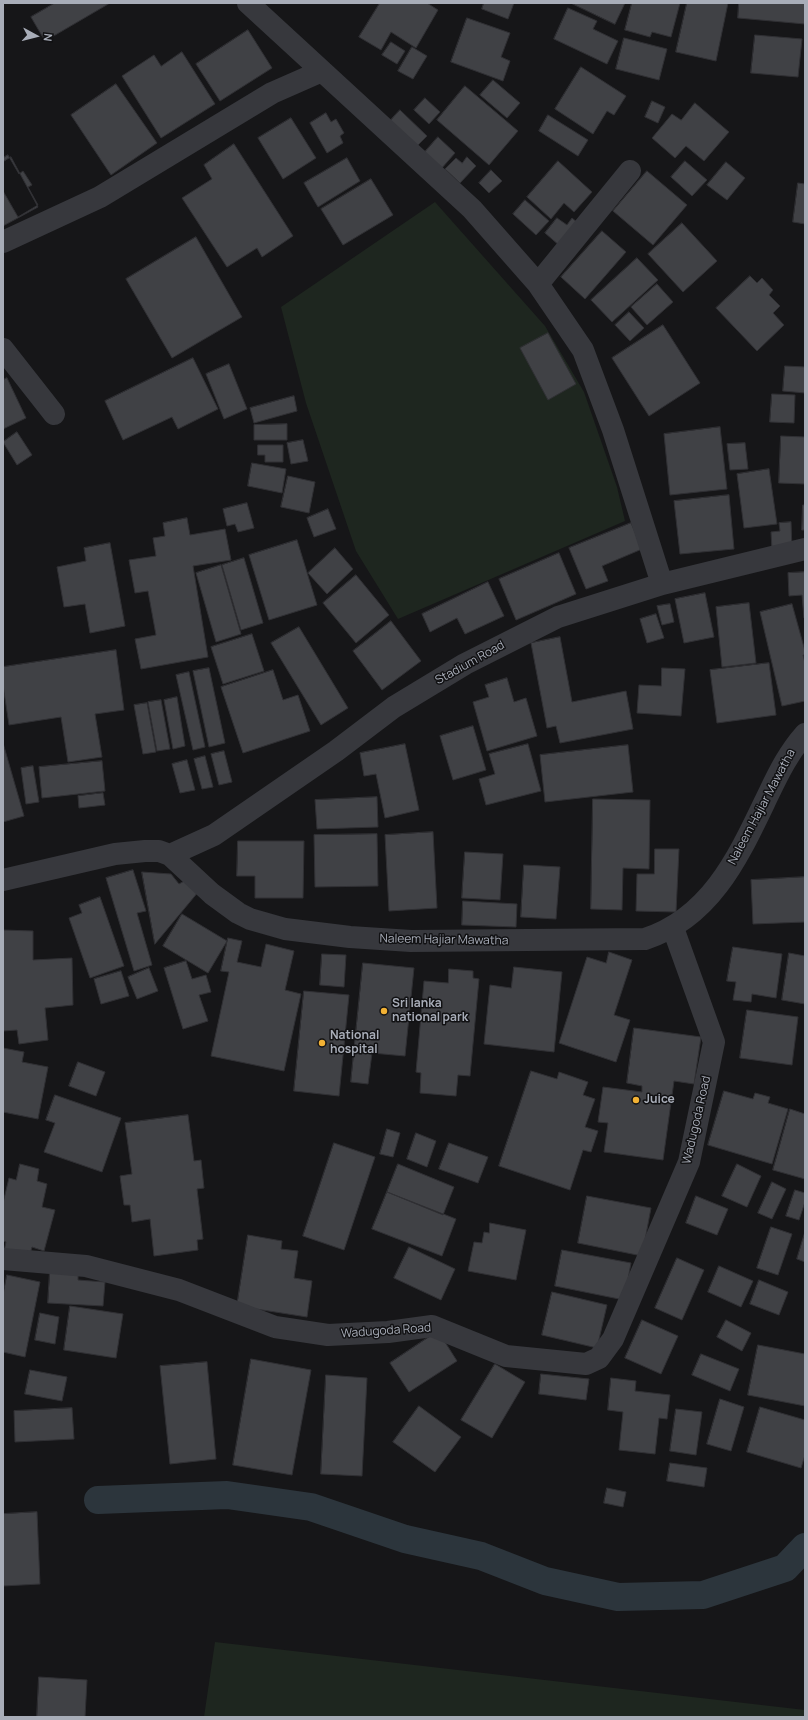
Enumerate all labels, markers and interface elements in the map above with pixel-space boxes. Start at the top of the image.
north arrow [16,16,56,56]
text: N [40,33,56,42]
street label: Stadium Road [433,638,507,688]
street label: Naleem Hajiar Mawatha [725,747,799,867]
street label: Naleem Hajiar Mawatha [379,932,509,948]
place label: Sri lanka national park [392,997,468,1025]
marker: Sri lanka national park [379,1006,389,1016]
place label: National hospital [330,1029,379,1057]
marker: National hospital [317,1038,327,1048]
street label: Wadugoda Road [680,1074,714,1166]
place label: Juice [644,1093,675,1107]
marker: Juice [631,1095,641,1105]
street label: Wadugoda Road [340,1321,432,1341]

